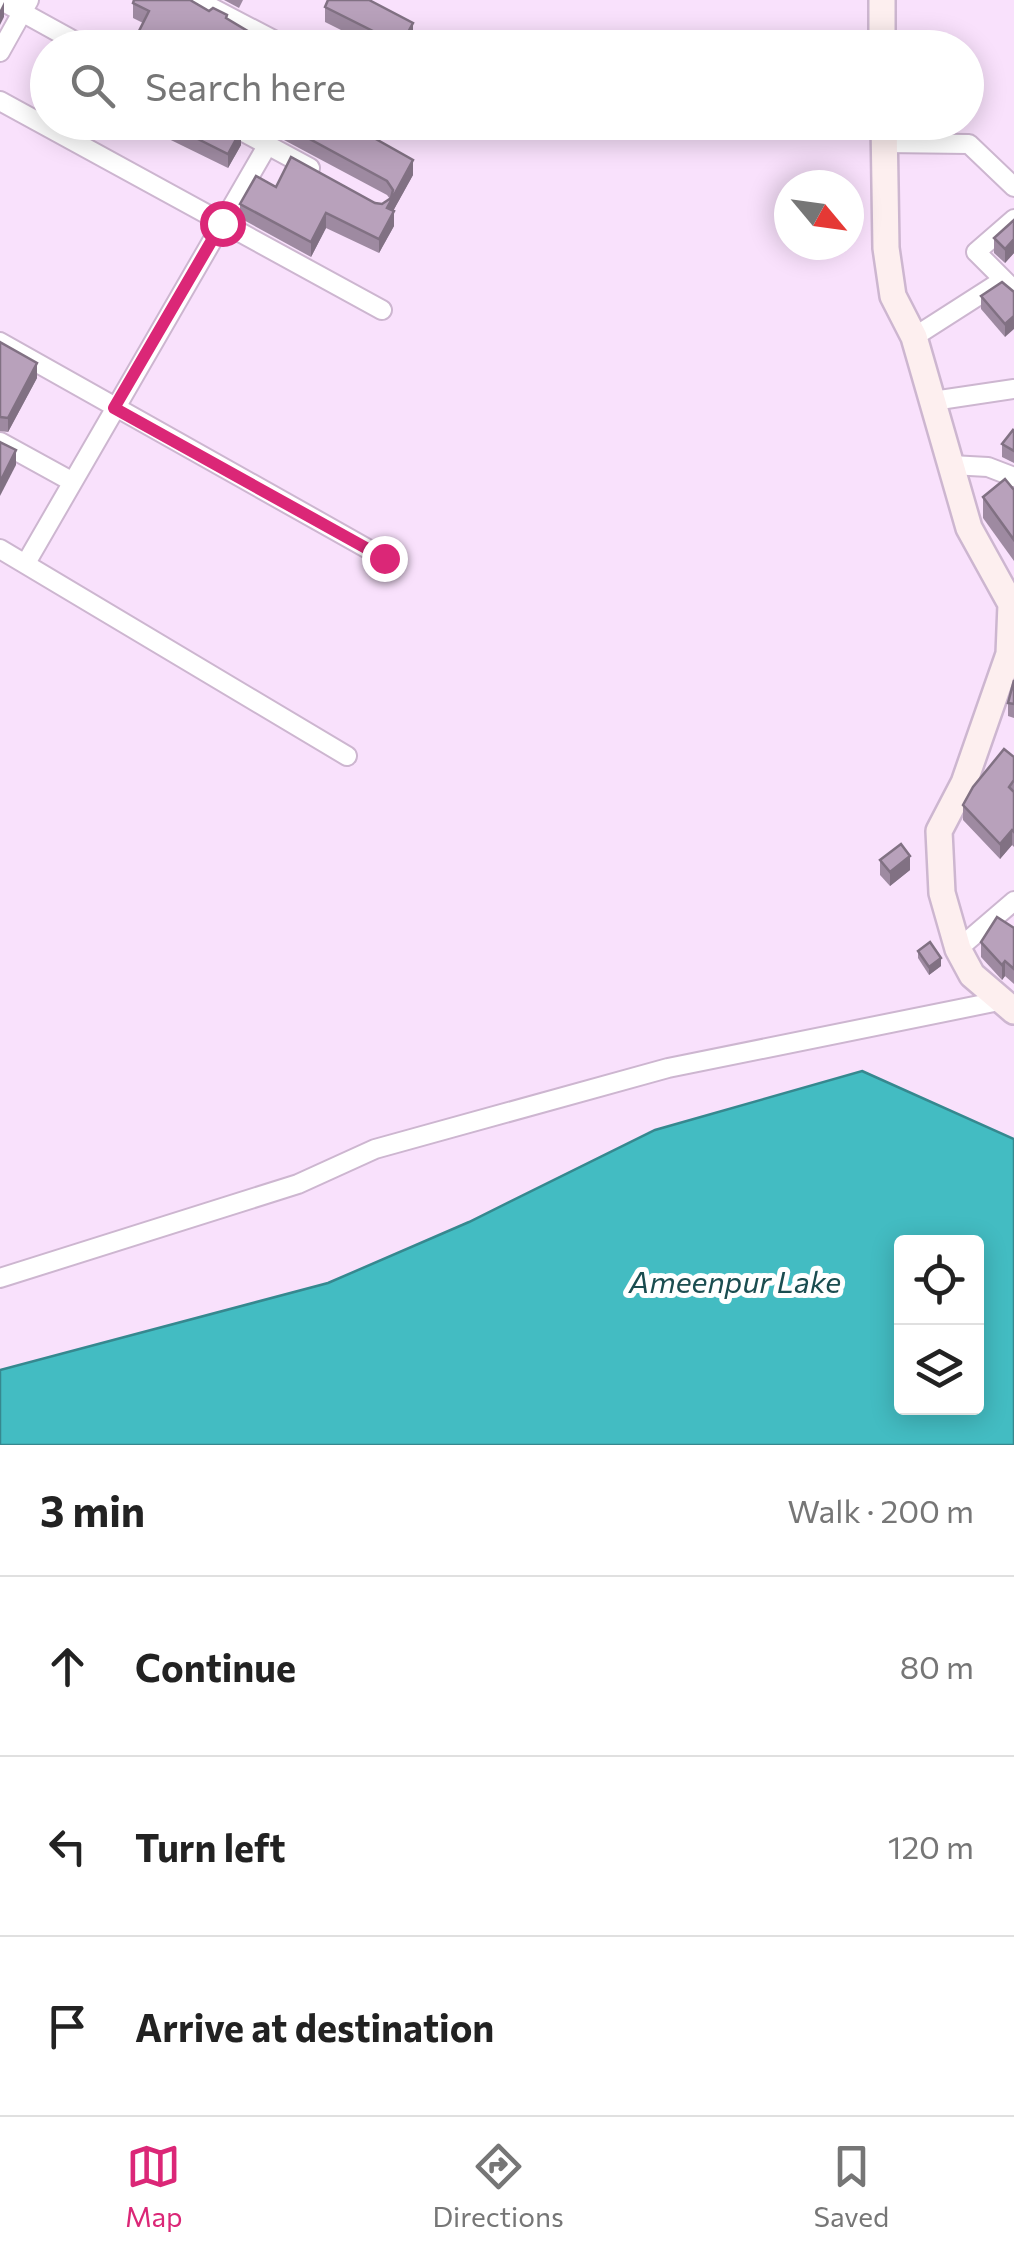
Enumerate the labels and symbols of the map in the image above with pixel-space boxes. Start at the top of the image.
north arrow [774,170,864,260]
route start [200,201,246,247]
route end [362,536,408,582]
water label: Ameenpur Lake [628,1262,841,1299]

